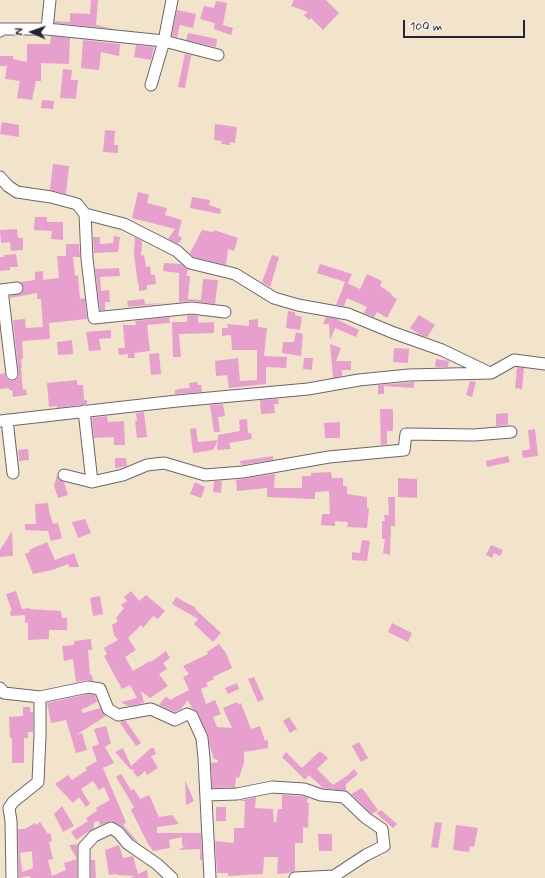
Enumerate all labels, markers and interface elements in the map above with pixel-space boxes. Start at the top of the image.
north arrow [12,12,52,52]
scale bar [405,12,527,38]
text: 100 m [410,19,442,35]
text: N [13,28,27,35]

